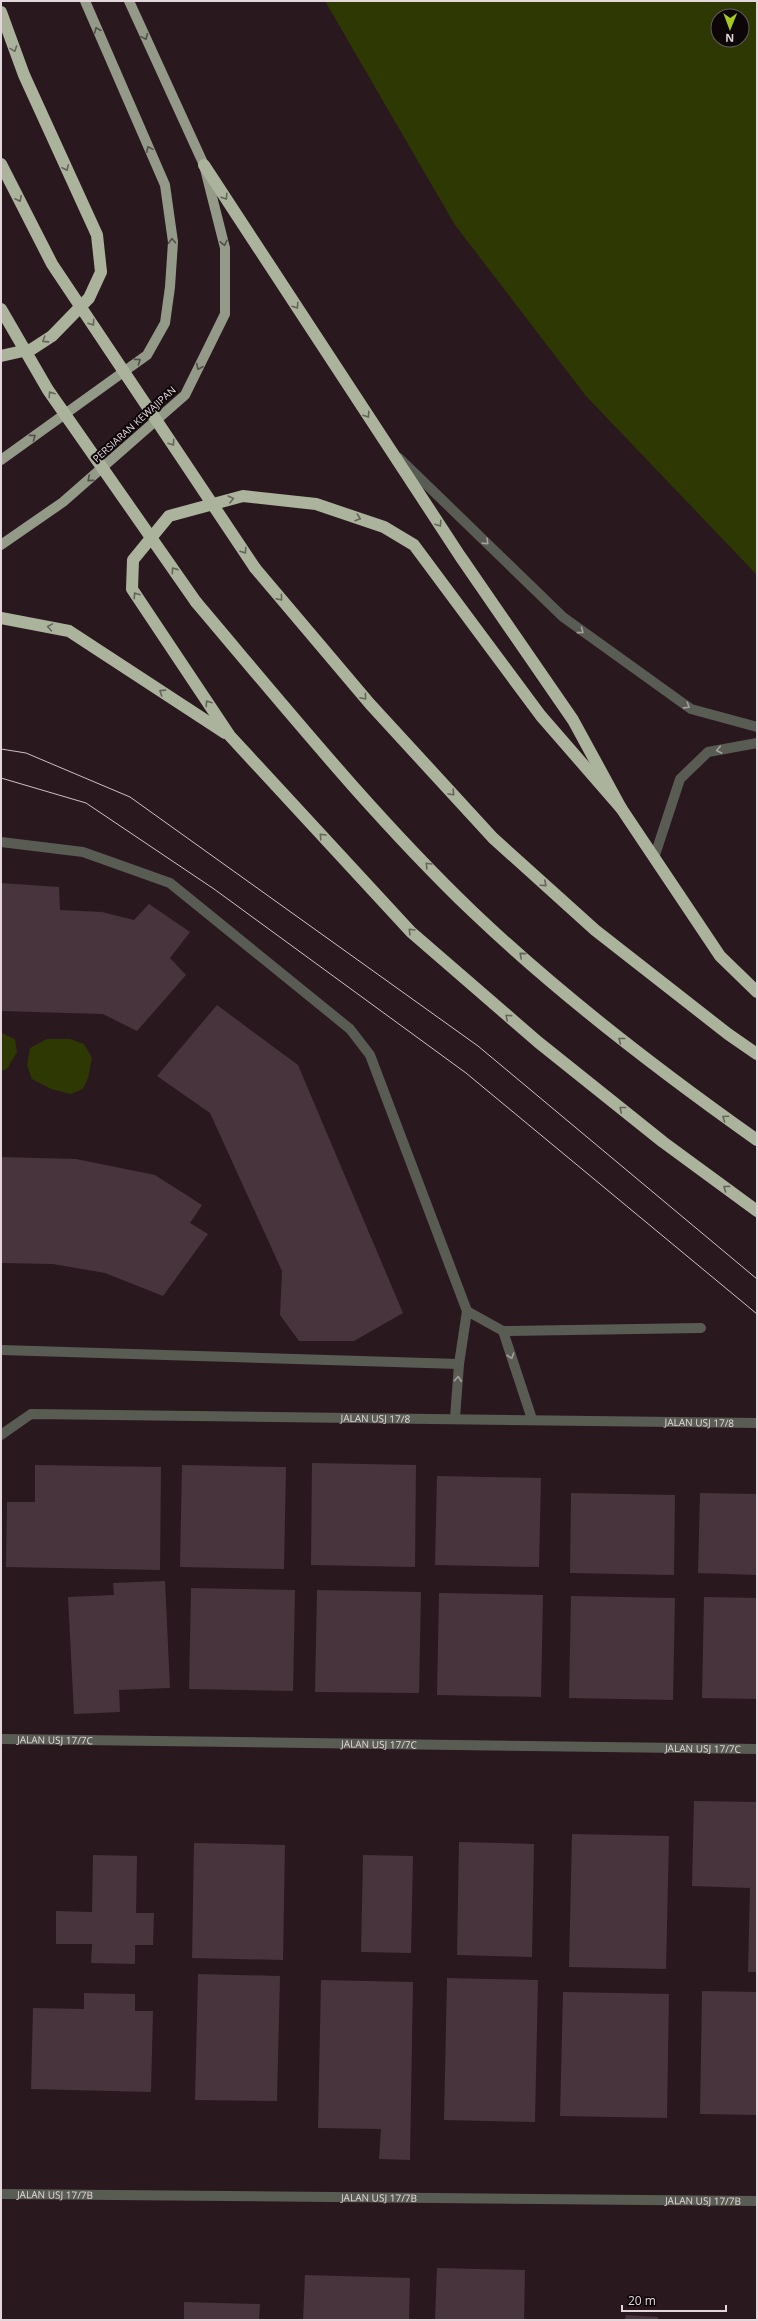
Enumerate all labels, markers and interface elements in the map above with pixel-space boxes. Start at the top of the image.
north arrow [710,8,750,48]
one-way arrow [94,27,102,34]
text: N [725,31,734,46]
one-way arrow [140,32,148,40]
one-way arrow [10,45,18,52]
one-way arrow [146,146,154,154]
one-way arrow [61,164,69,172]
one-way arrow [220,193,228,200]
one-way arrow [14,195,22,202]
one-way arrow [168,238,177,244]
one-way arrow [219,240,227,246]
one-way arrow [291,302,299,309]
one-way arrow [87,319,94,326]
one-way arrow [43,335,50,342]
one-way arrow [134,358,141,366]
one-way arrow [196,362,204,370]
street label: PERSIARAN KEWAJIPAN [89,383,179,465]
one-way arrow [48,391,56,398]
one-way arrow [363,411,370,418]
one-way arrow [29,434,36,442]
one-way arrow [167,438,174,445]
one-way arrow [88,474,95,481]
one-way arrow [228,495,234,503]
one-way arrow [354,513,361,522]
one-way arrow [434,520,441,527]
one-way arrow [481,537,489,545]
one-way arrow [239,546,246,553]
one-way arrow [171,567,179,574]
one-way arrow [133,592,141,599]
one-way arrow [276,593,283,600]
one-way arrow [47,624,53,632]
one-way arrow [577,626,584,633]
one-way arrow [159,689,166,696]
one-way arrow [359,693,366,700]
one-way arrow [206,701,213,708]
one-way arrow [683,701,690,708]
one-way arrow [716,745,722,753]
one-way arrow [447,788,454,796]
one-way arrow [319,833,327,841]
one-way arrow [426,862,433,870]
one-way arrow [539,879,547,887]
one-way arrow [408,928,416,936]
one-way arrow [520,953,527,960]
one-way arrow [506,1014,513,1021]
one-way arrow [619,1037,626,1044]
one-way arrow [620,1107,627,1114]
one-way arrow [722,1115,729,1123]
one-way arrow [723,1186,730,1193]
one-way arrow [506,1352,515,1359]
one-way arrow [453,1376,462,1382]
street label: JALAN USJ 17/8 [339,1411,411,1426]
street label: JALAN USJ 17/8 [663,1415,735,1430]
street label: JALAN USJ 17/7C [16,1732,93,1747]
street label: JALAN USJ 17/7C [340,1736,417,1752]
street label: JALAN USJ 17/7C [664,1741,741,1756]
street label: JALAN USJ 17/7B [16,2187,93,2202]
street label: JALAN USJ 17/7B [340,2190,417,2205]
street label: JALAN USJ 17/7B [664,2193,741,2208]
scale bar [622,2287,726,2313]
text: 20 m [628,2292,656,2309]

